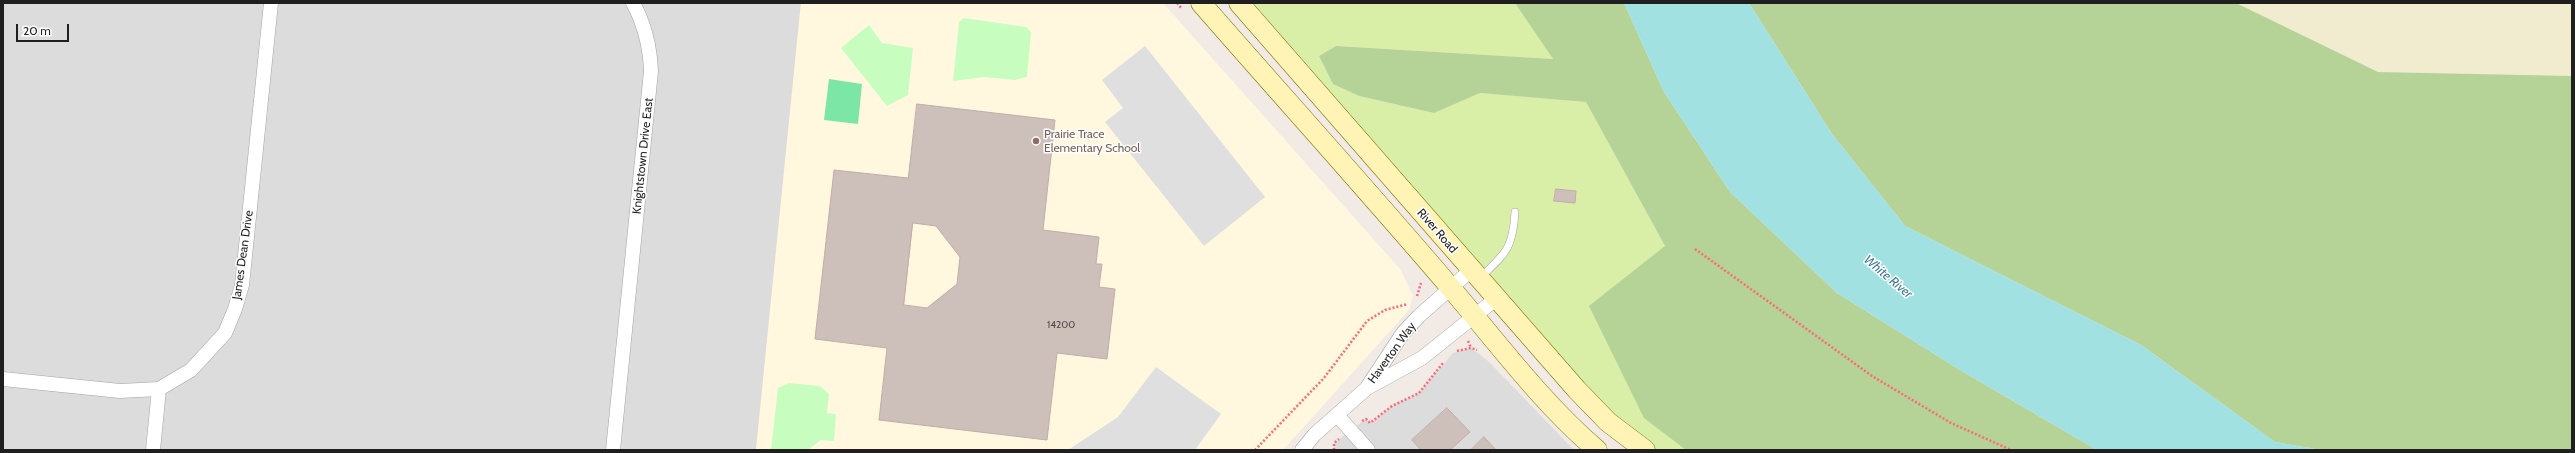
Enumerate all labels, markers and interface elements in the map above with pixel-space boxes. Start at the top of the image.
scale bar [18,16,71,42]
text: 20 m [23,23,51,38]
street label: Knightstown Drive East [630,97,656,215]
place label: Prairie Trace Elementary School [1044,127,1140,155]
marker: Prairie Trace Elementary School [1031,136,1041,146]
street label: River Road [1414,206,1460,256]
street label: James Dean Drive [230,209,256,301]
water label: White River [1860,252,1916,302]
house number: 14200 [1047,319,1075,331]
street label: Haverton Way [1365,320,1419,386]

